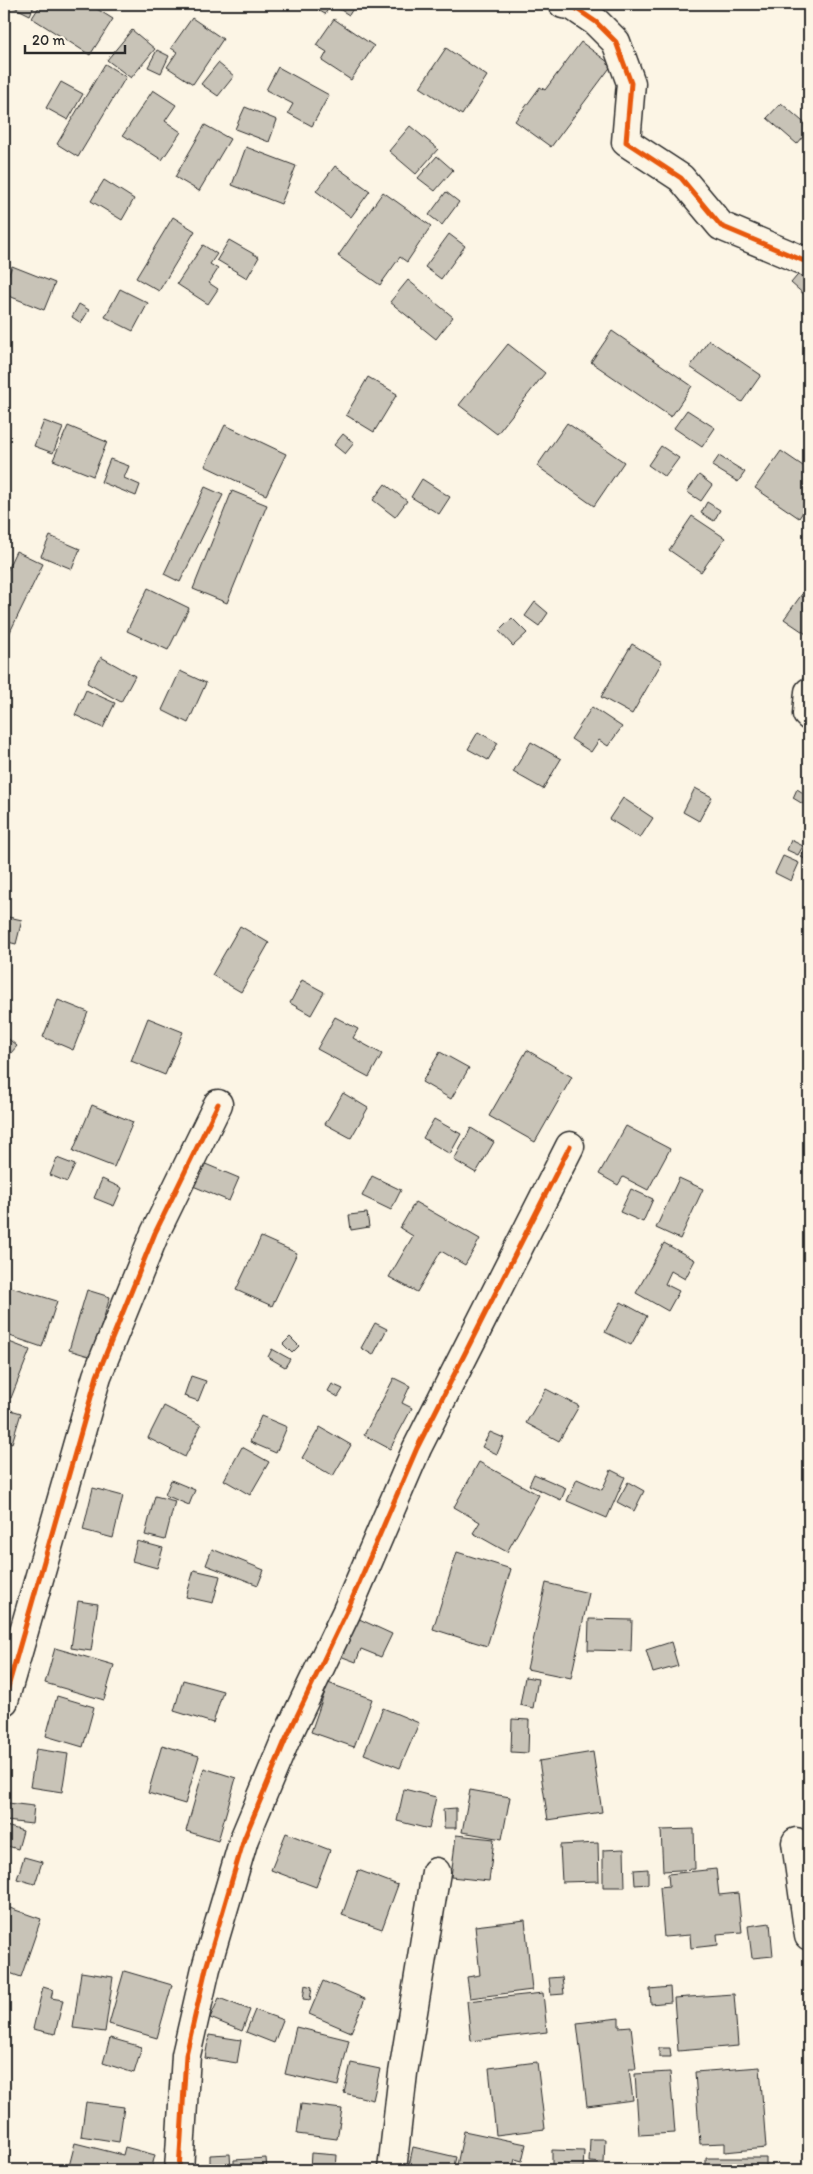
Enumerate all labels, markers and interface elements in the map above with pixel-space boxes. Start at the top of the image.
scale bar [25,22,125,54]
text: 20 m [32,31,66,49]

